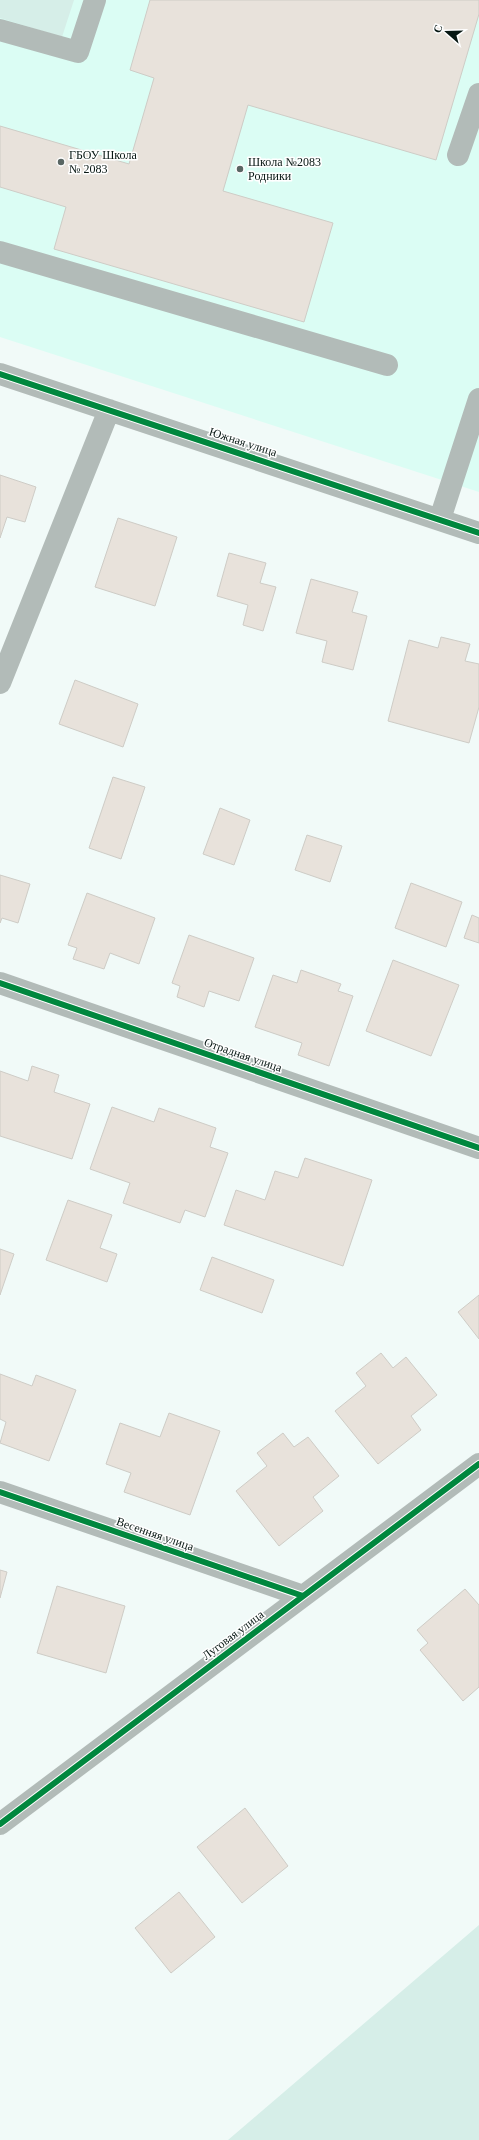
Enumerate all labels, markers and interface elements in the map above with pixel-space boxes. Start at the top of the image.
north arrow [427,12,467,52]
text: С [431,23,445,34]
place label: ГБОУ Школа № 2083 [69,148,137,176]
place label: Школа №2083 Родники [248,155,321,183]
marker: ГБОУ Школа № 2083 [56,157,66,167]
marker: Школа №2083 Родники [235,164,245,174]
street label: Южная улица [207,424,279,460]
street label: Отрадная улица [202,1035,284,1075]
street label: Весенняя улица [114,1514,196,1554]
street label: Луговая улица [199,1607,267,1663]

